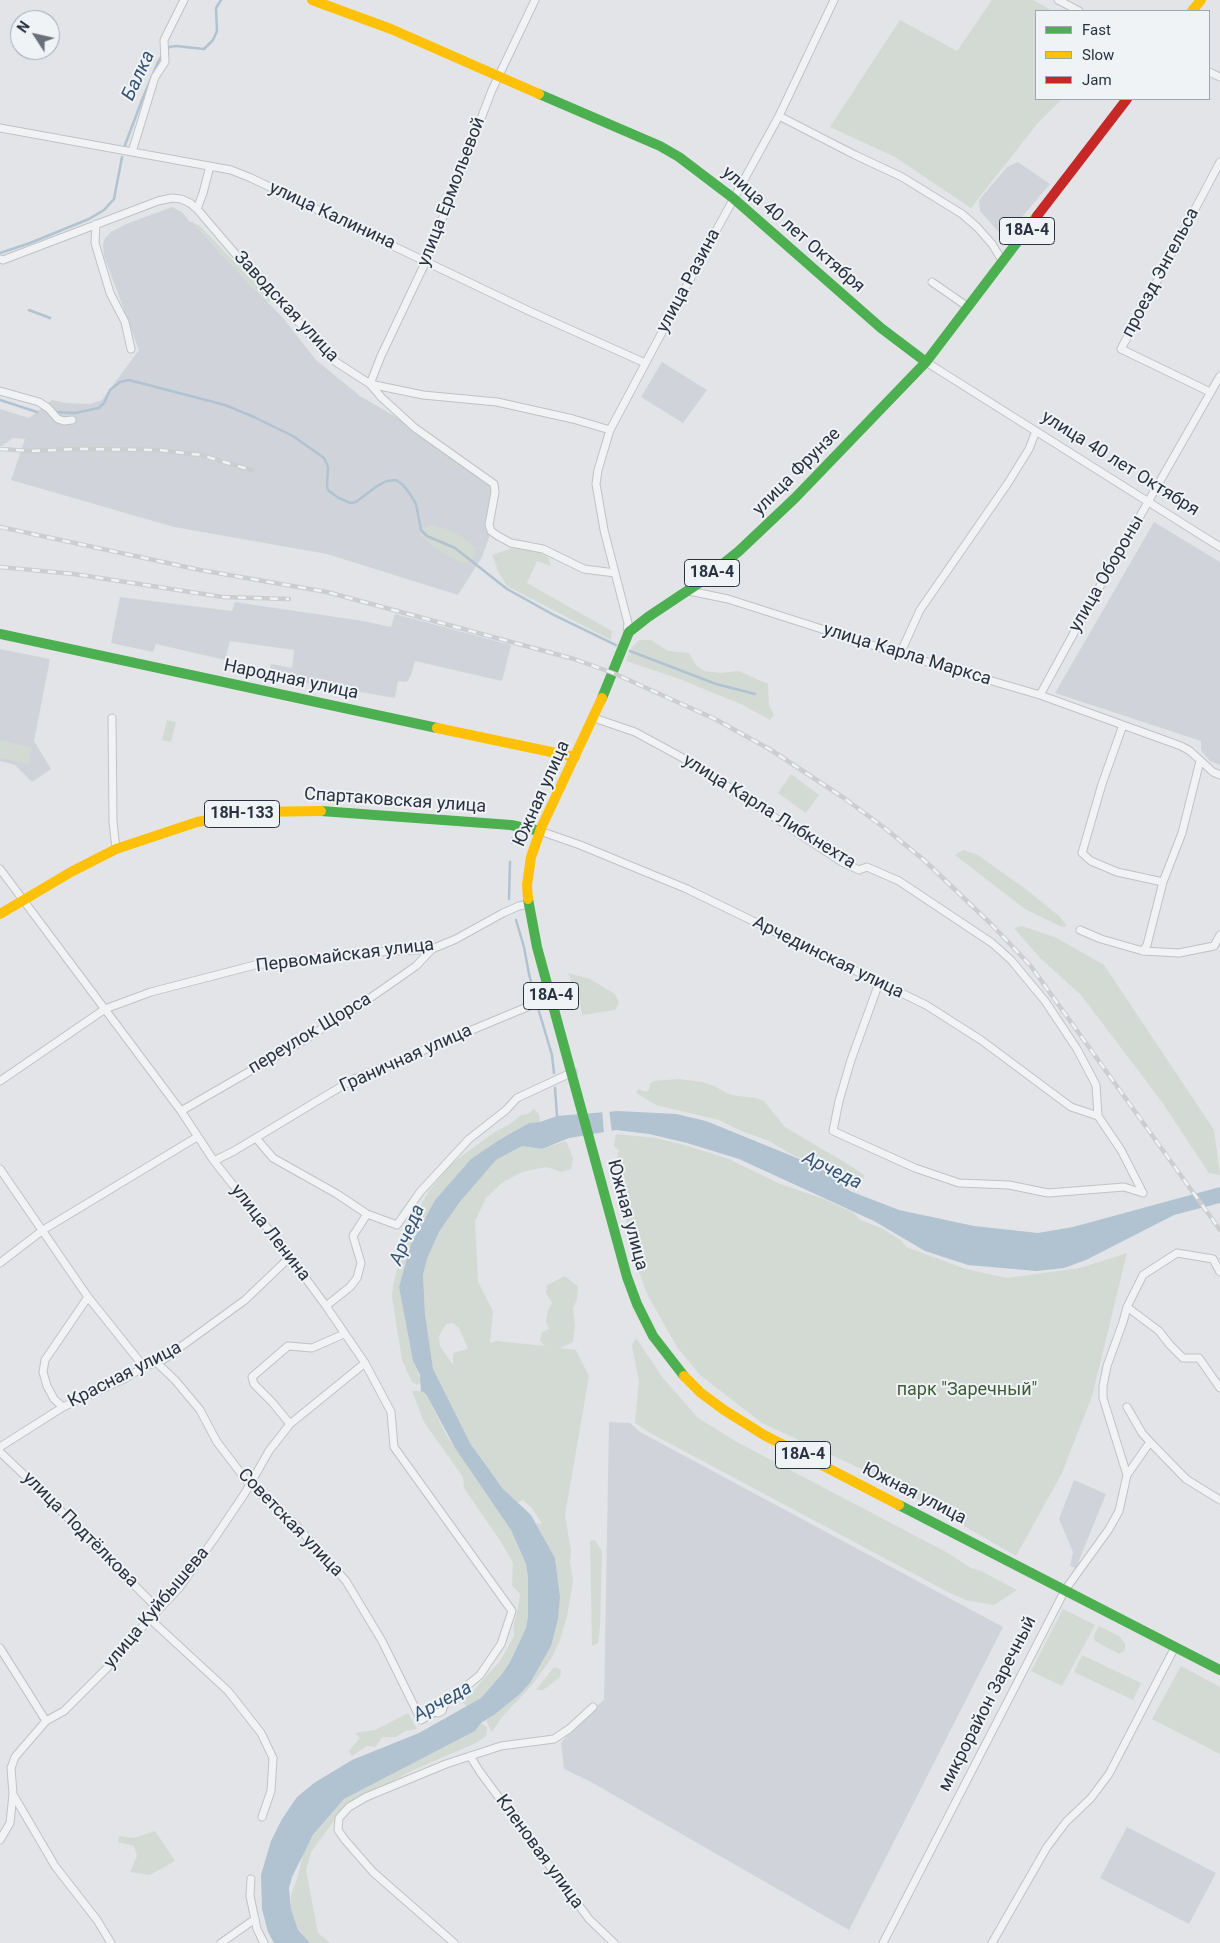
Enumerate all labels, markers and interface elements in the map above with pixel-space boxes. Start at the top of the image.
north arrow [10,10,60,60]
legend [1035,10,1210,100]
text: N [14,18,33,36]
text: Fast [1082,21,1111,39]
text: Slow [1082,46,1114,64]
water label: Балка [118,47,160,105]
text: Jam [1082,71,1112,89]
street label: улица Ермольевой [414,114,490,270]
street label: улица 40 лет Октября [717,162,869,298]
street label: улица Калинина [265,177,399,255]
street label: проезд Энгельса [1118,205,1204,341]
road number: 18А-4 [1000,218,1054,245]
street label: улица Разина [653,225,725,337]
street label: Заводская улица [229,247,343,367]
street label: улица 40 лет Октября [1037,407,1203,521]
street label: улица Фрунзе [749,424,845,520]
street label: улица Обороны [1065,512,1149,636]
road number: 18А-4 [684,560,740,586]
street label: улица Карла Маркса [821,619,993,691]
street label: Народная улица [222,655,360,705]
street label: Южная улица [509,738,575,850]
street label: улица Карла Либкнехта [679,750,859,874]
street label: Спартаковская улица [303,784,487,818]
road number: 18Н-133 [204,801,280,828]
street label: Арчединская улица [749,912,907,1004]
street label: Первомайская улица [255,934,435,978]
road number: 18А-4 [524,982,578,1009]
street label: переулок Щорса [245,989,375,1079]
street label: Граничная улица [336,1020,476,1098]
water label: Арчеда [799,1147,865,1195]
street label: Южная улица [602,1157,652,1273]
street label: улица Ленина [225,1180,315,1286]
water label: Арчеда [386,1201,430,1269]
street label: Красная улица [65,1337,185,1413]
park label: парк "Заречный" [897,1379,1037,1401]
road number: 18А-4 [776,1442,830,1468]
street label: Южная улица [858,1459,970,1529]
street label: Советская улица [233,1464,347,1582]
street label: улица Подтёлкова [18,1468,142,1592]
street label: улица Куйбышева [100,1543,214,1673]
street label: микрорайон Заречный [934,1613,1042,1795]
water label: Арчеда [410,1677,476,1727]
street label: Кленовая улица [490,1791,588,1913]

